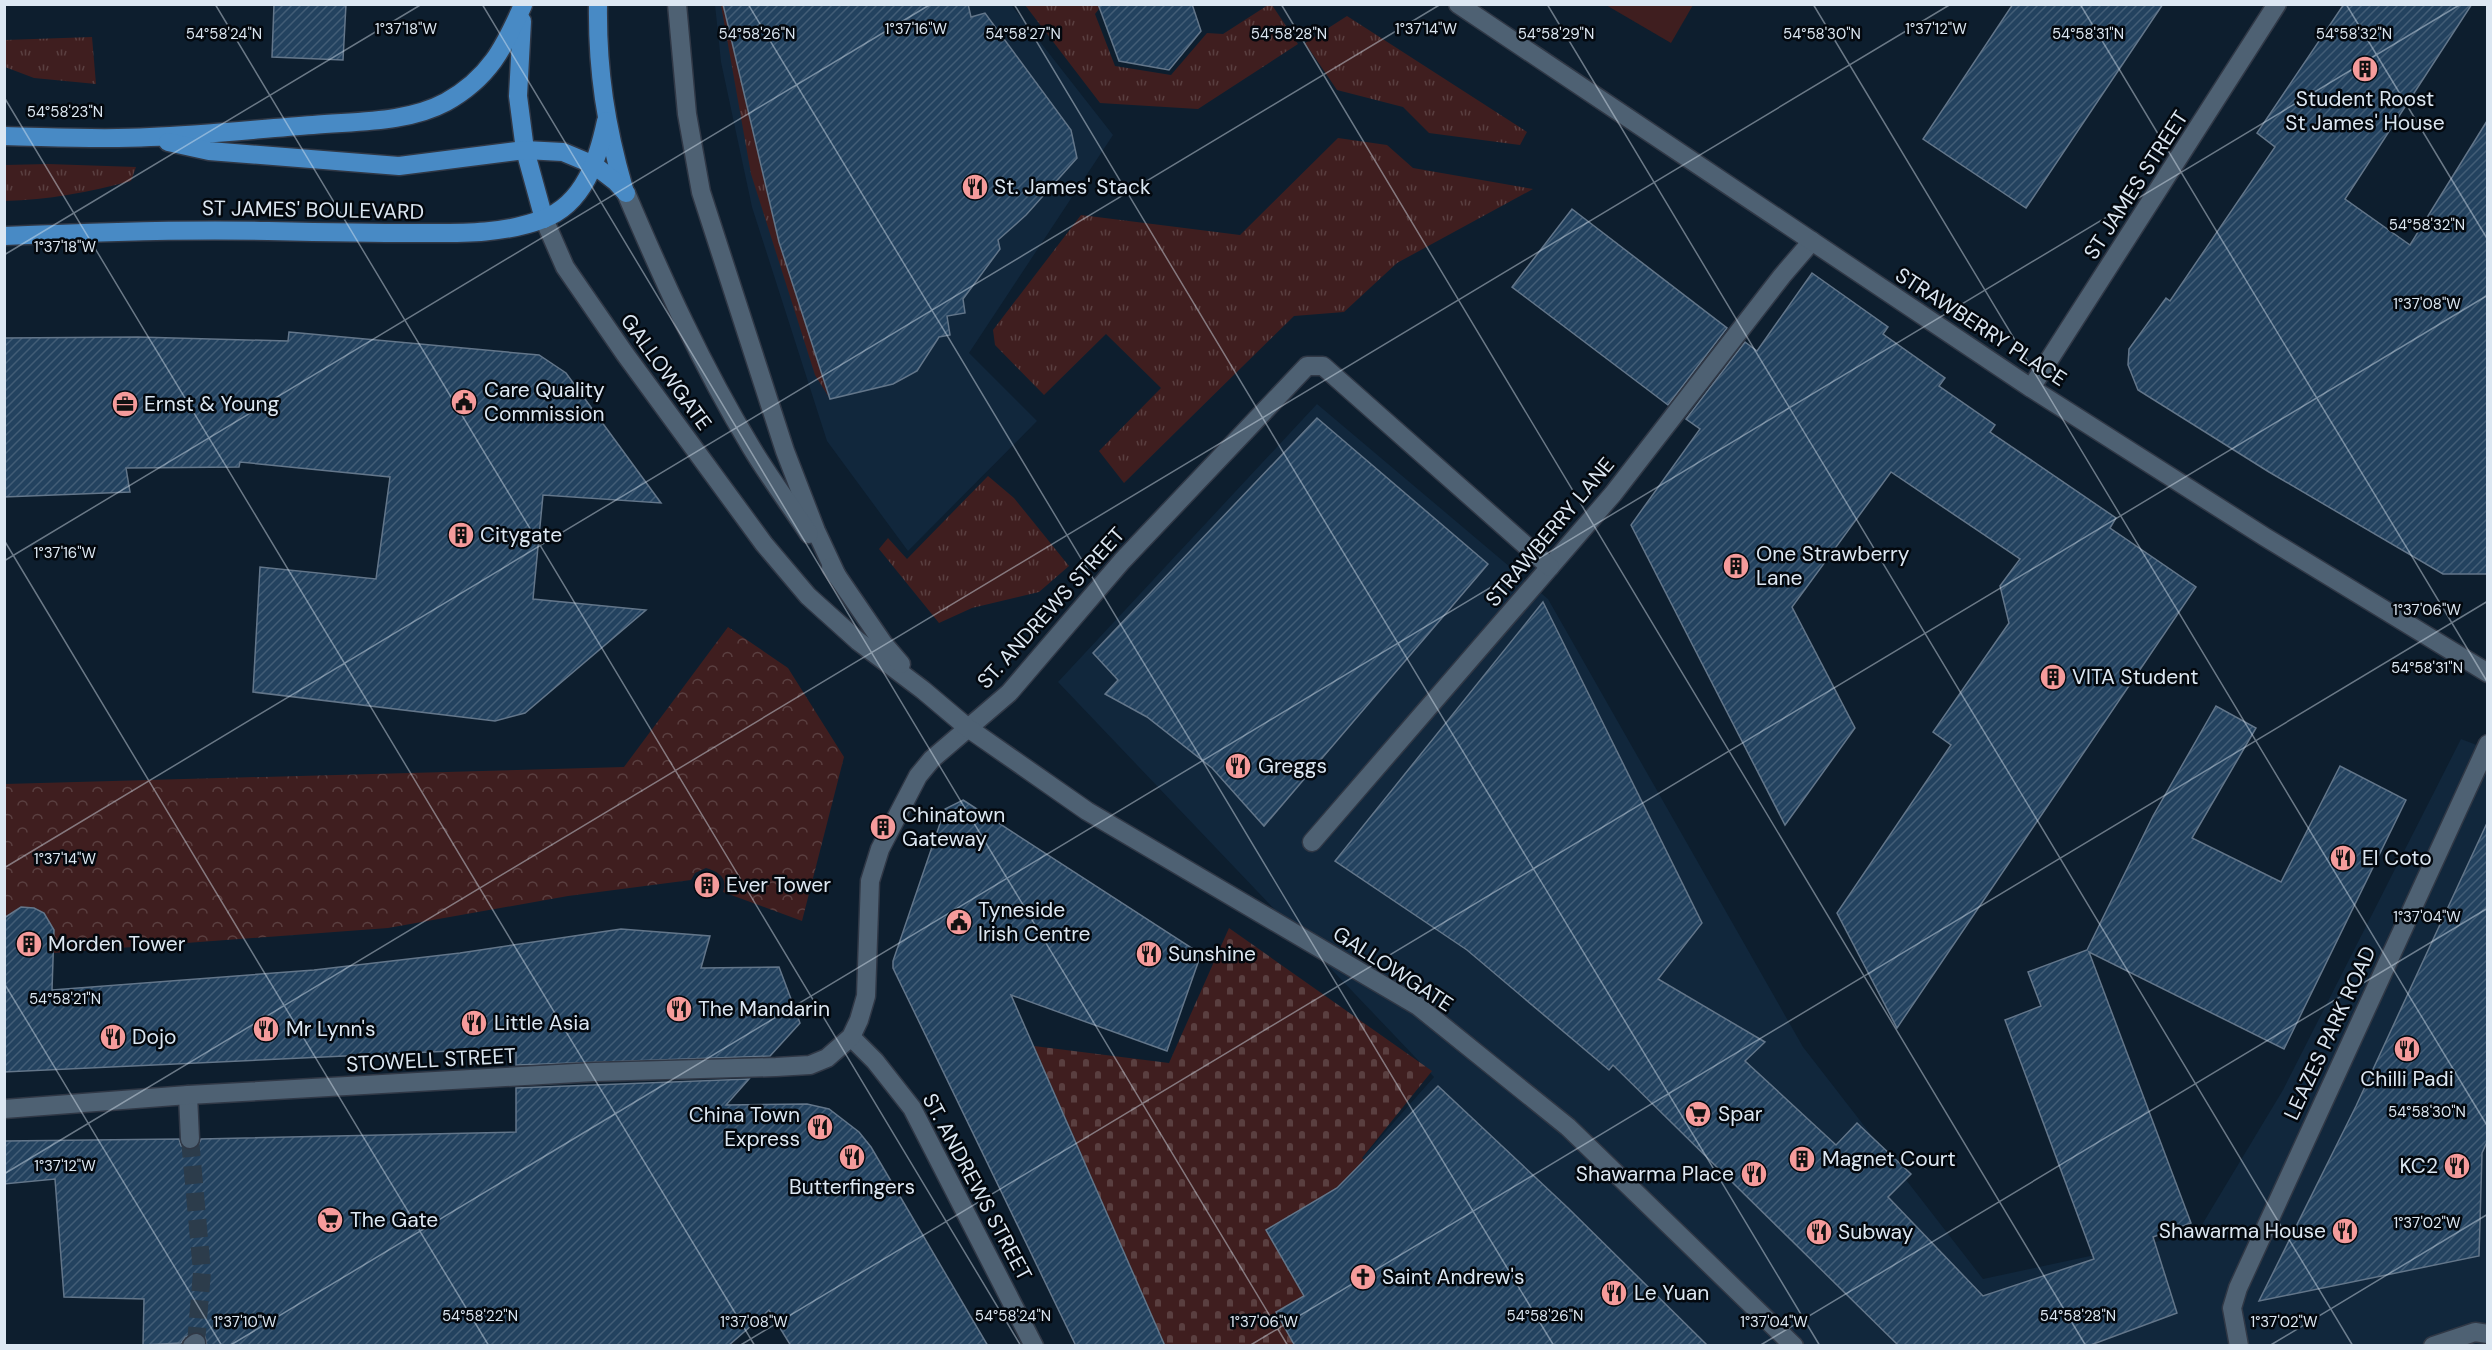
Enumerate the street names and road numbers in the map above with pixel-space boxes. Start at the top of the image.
street label: ST JAMES STREET [2077,105,2195,265]
street label: ST JAMES' BOULEVARD [202,194,424,226]
street label: STRAWBERRY PLACE [1890,261,2072,393]
street label: GALLOWGATE [614,308,718,436]
street label: STRAWBERRY LANE [1479,451,1621,613]
street label: ST. ANDREWS STREET [971,521,1131,695]
street label: GALLOWGATE [1328,920,1458,1018]
street label: LEAZES PARK ROAD [2277,942,2383,1124]
street label: STOWELL STREET [345,1042,517,1078]
street label: ST. ANDREWS STREET [916,1088,1038,1286]

